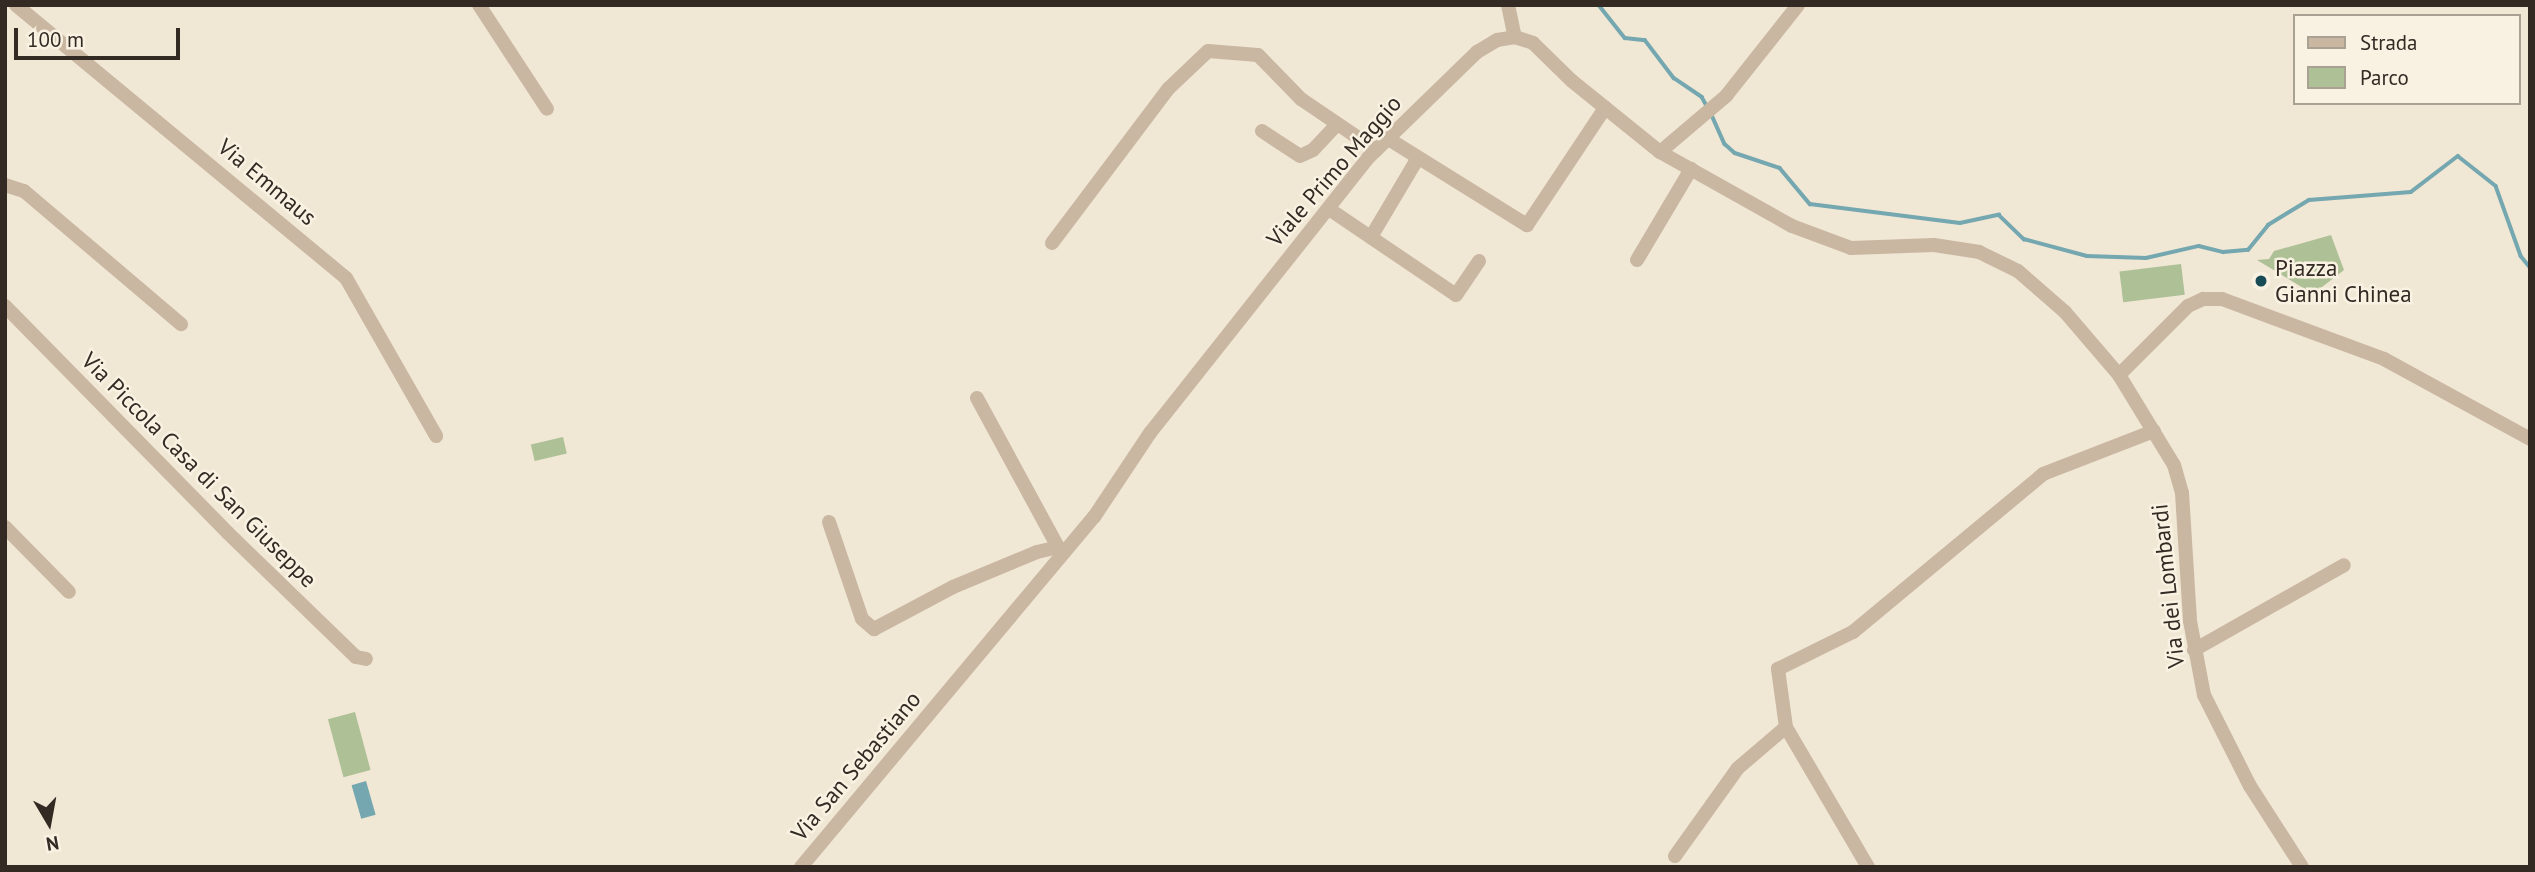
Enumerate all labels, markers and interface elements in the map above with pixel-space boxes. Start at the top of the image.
scale bar [18,14,184,58]
legend [2294,14,2521,105]
text: 100 m [27,26,84,53]
text: Strada [2360,29,2418,56]
text: Parco [2360,64,2409,91]
street label: Viale Primo Maggio [1261,90,1407,252]
street label: Via Emmaus [212,133,322,231]
place label: Piazza Gianni Chinea [2275,254,2412,308]
marker: Piazza Gianni Chinea [2253,273,2269,289]
street label: Via Piccola Casa di San Giuseppe [76,347,322,593]
street label: Via dei Lombardi [2146,503,2190,669]
street label: Via San Sebastiano [785,686,927,846]
north arrow [14,788,84,858]
text: N [44,831,61,857]

